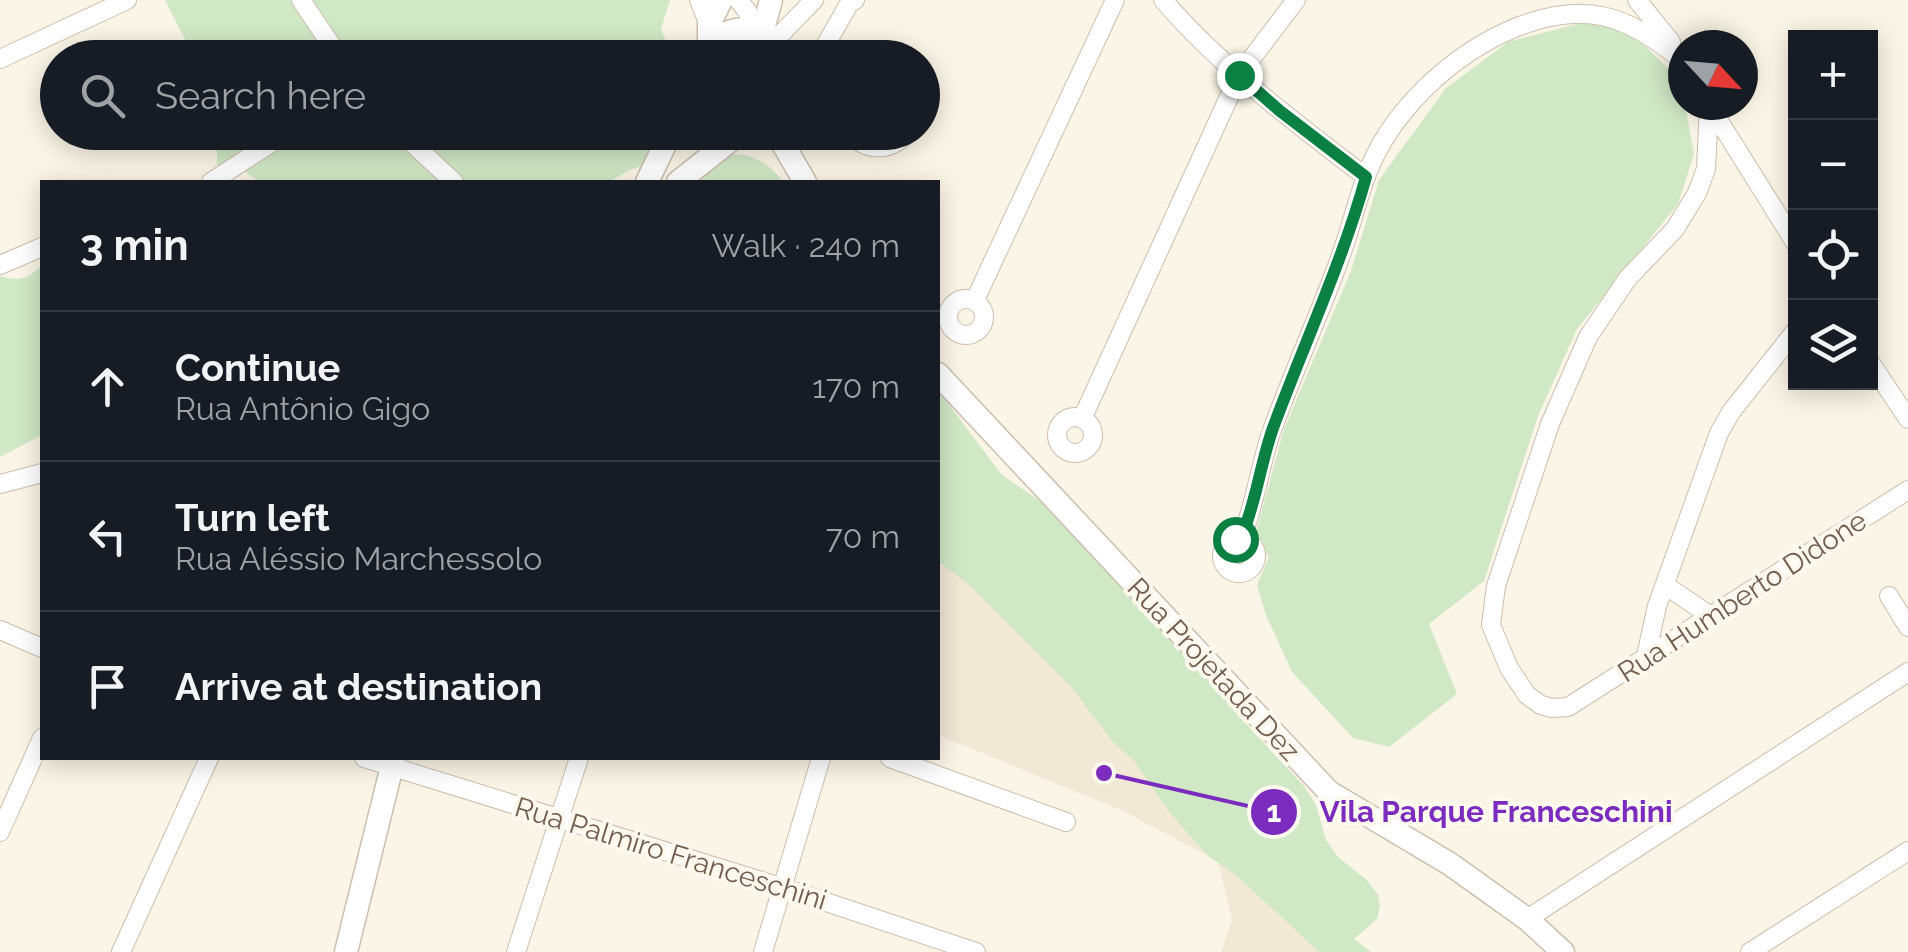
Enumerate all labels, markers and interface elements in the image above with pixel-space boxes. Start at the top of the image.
north arrow [1668,30,1758,120]
map controls [1788,30,1878,390]
button: + [1788,30,1878,120]
search box [40,40,940,150]
route end [1217,53,1263,99]
icon: search [75,68,130,123]
text: Search here [155,73,366,118]
button: − [1788,120,1878,210]
button: locate [1788,210,1878,300]
text: 3 min [80,221,189,270]
text: Walk · 240 m [711,227,900,264]
button: layers [1788,300,1878,390]
text: Continue [175,345,340,390]
icon: ahead [80,359,135,414]
text: 170 m [812,368,900,405]
text: Rua Antônio Gigo [175,390,430,427]
text: Turn left [175,495,330,540]
street label: Rua Humberto Didone [1612,504,1873,689]
icon: left [80,509,135,564]
route start [1213,517,1259,563]
text: 70 m [826,518,900,555]
text: Rua Aléssio Marchessolo [175,540,542,577]
street label: Rua Projetada Dez [1121,571,1307,767]
icon: arrive [80,659,135,714]
text: Arrive at destination [175,664,542,709]
callout: Vila Parque Franceschini [1249,782,1692,842]
street label: Rua Palmiro Franceschini [511,790,831,917]
text: 1 [1267,794,1282,829]
text: Vila Parque Franceschini [1319,794,1673,829]

